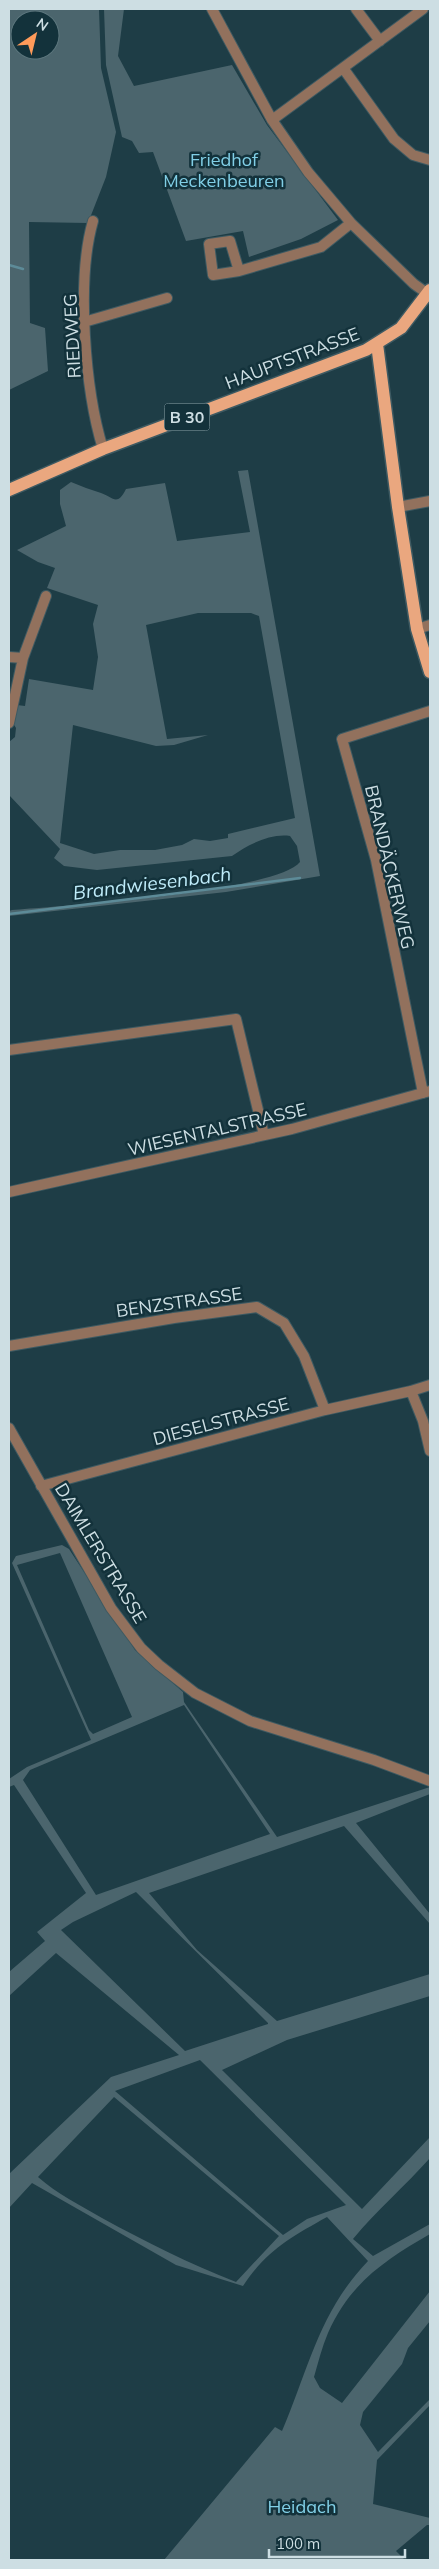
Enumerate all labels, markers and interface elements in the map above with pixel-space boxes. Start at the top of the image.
north arrow [10,10,60,60]
text: N [33,14,52,35]
park label: Friedhof Meckenbeuren [163,148,285,192]
street label: RIEDWEG [58,293,86,379]
street label: HAUPTSTRASSE [222,322,362,394]
road number: B 30 [164,404,210,431]
street label: BRANDÄCKERWEG [360,783,420,951]
water label: Brandwiesenbach [71,861,233,905]
street label: WIESENTALSTRASSE [125,1097,309,1161]
street label: BENZSTRASSE [114,1282,244,1322]
street label: DIESELSTRASSE [150,1392,292,1450]
street label: DAIMLERSTRASSE [50,1479,152,1627]
park label: Heidach [268,2495,336,2518]
scale bar [269,2526,405,2558]
text: 100 m [276,2534,320,2553]

